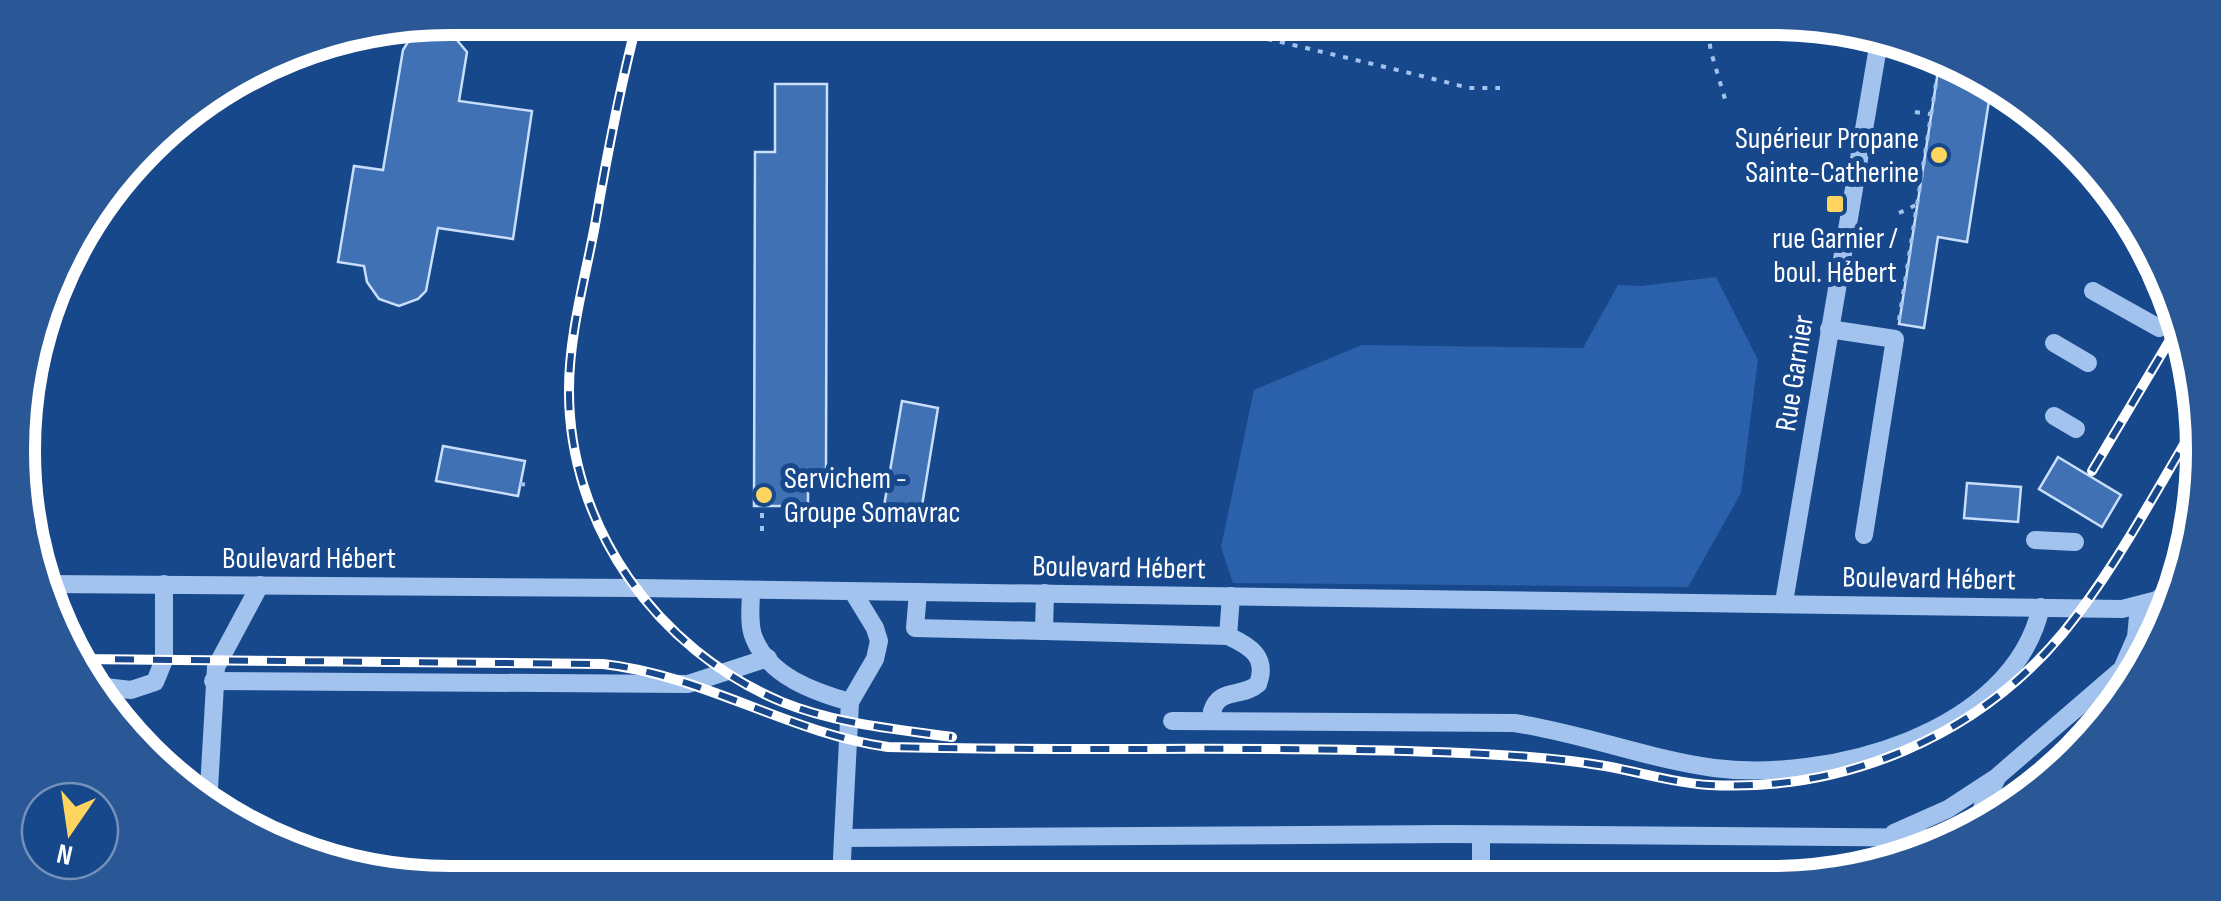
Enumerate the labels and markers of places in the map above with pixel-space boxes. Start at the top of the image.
place label: Supérieur Propane Sainte-Catherine [1735,121,1919,191]
marker: Supérieur Propane Sainte-Catherine [1928,144,1950,166]
marker: rue Garnier / boul. Hébert [1824,193,1846,215]
place label: rue Garnier / boul. Hébert [1772,221,1898,291]
place label: Servichem - Groupe Somavrac [784,461,961,531]
marker: Servichem - Groupe Somavrac [753,484,775,506]

